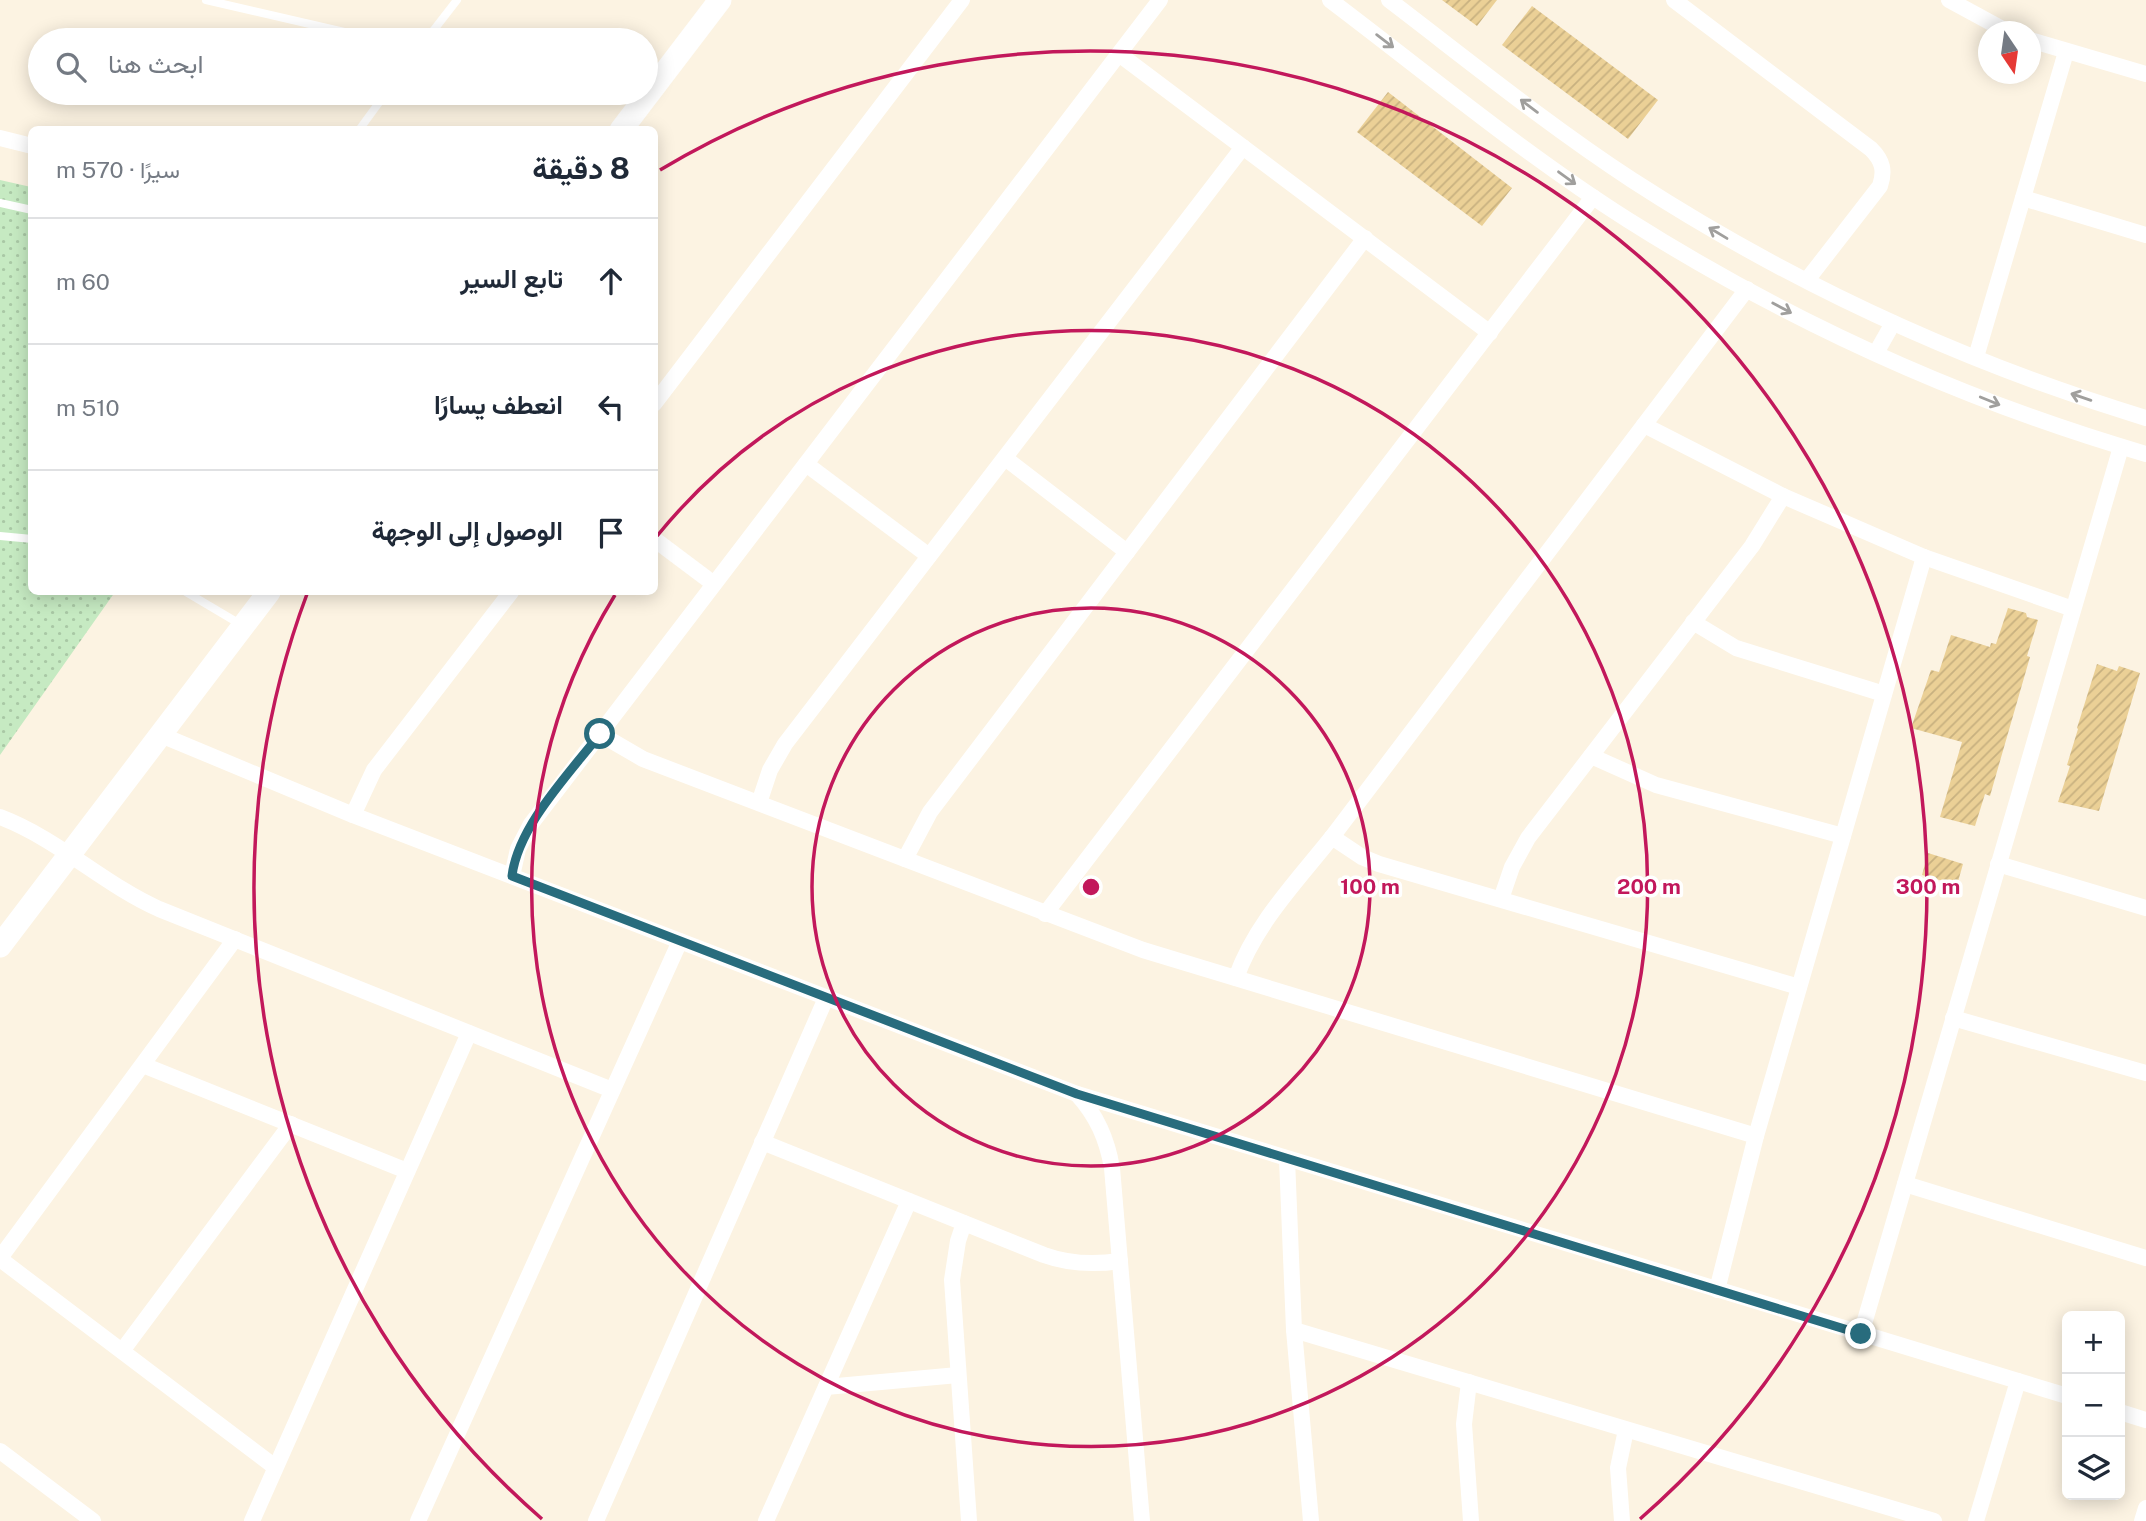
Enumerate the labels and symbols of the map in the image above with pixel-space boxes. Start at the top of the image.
north arrow [1978,21,2041,84]
one-way arrow [1375,34,1394,49]
one-way arrow [1520,99,1539,114]
one-way arrow [1557,171,1576,185]
one-way arrow [1709,226,1729,240]
one-way arrow [1771,302,1792,315]
one-way arrow [2071,390,2093,402]
one-way arrow [1979,395,2000,408]
route start [584,718,615,749]
text: 100 m [1340,874,1400,899]
text: 200 m [1617,874,1681,899]
text: 300 m [1896,874,1960,899]
centre of rings [1079,875,1103,899]
route end [1845,1318,1876,1349]

